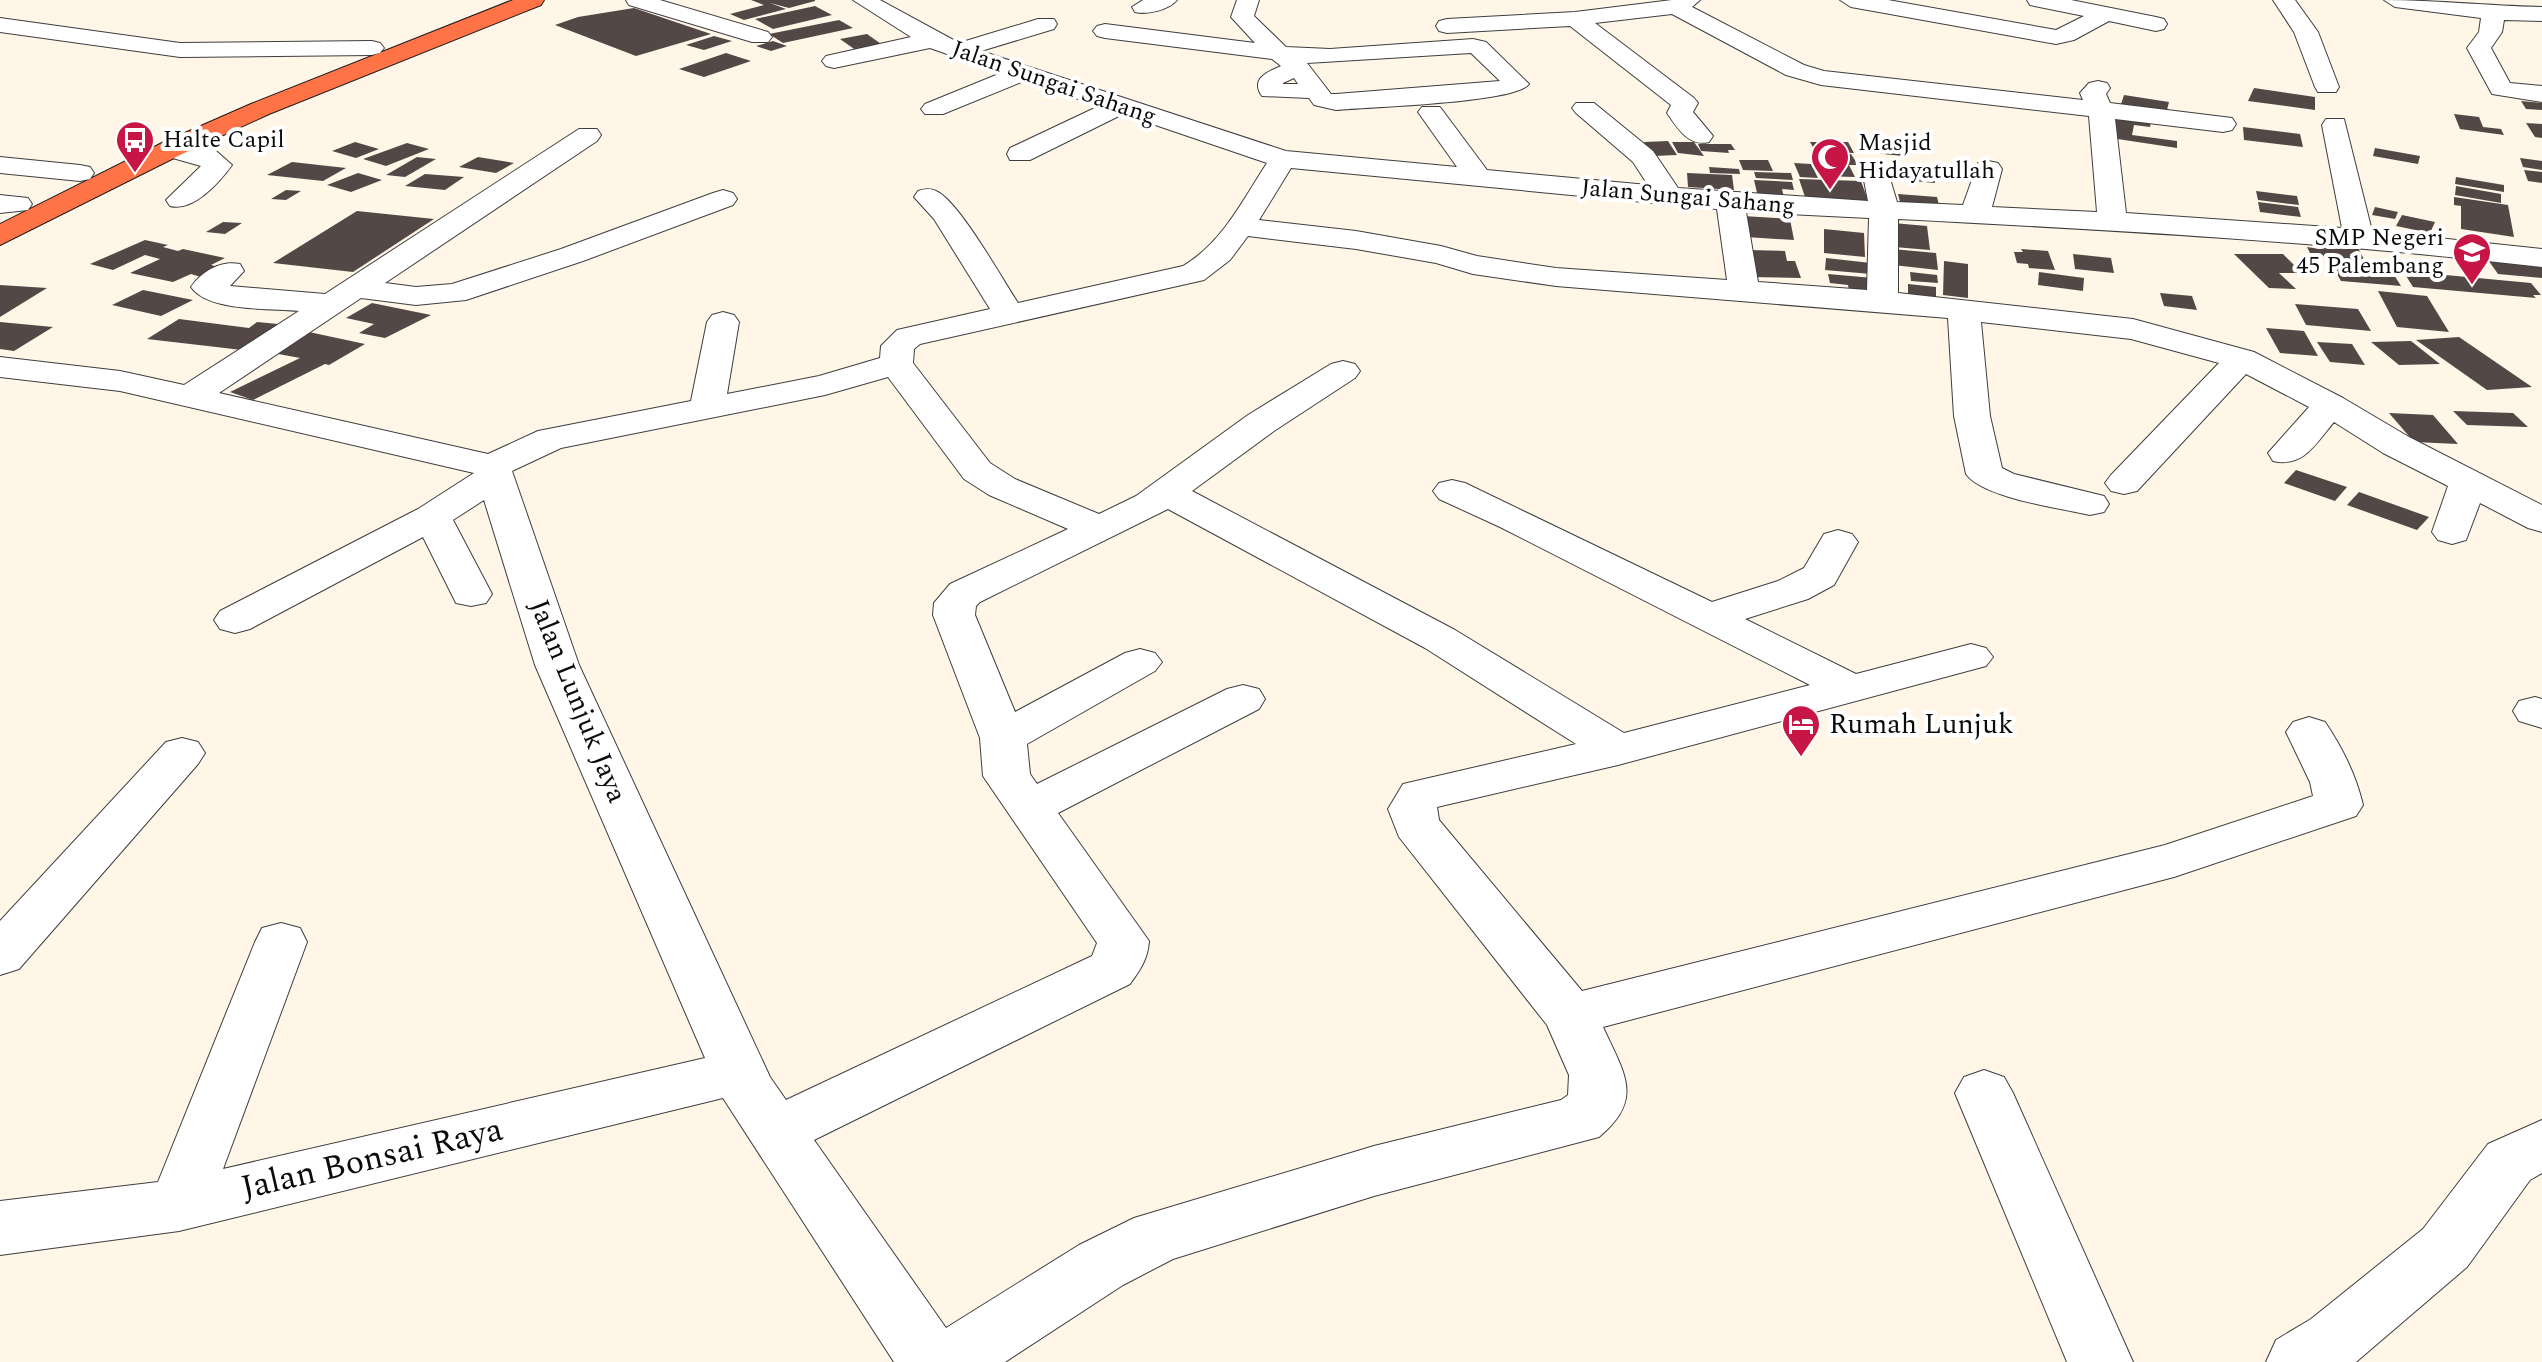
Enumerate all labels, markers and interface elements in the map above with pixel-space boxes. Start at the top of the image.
street label: Jalan Sungai Sahang [947,31,1161,135]
bus stop icon: Halte Capil [114,119,156,174]
place label: Halte Capil [163,122,285,158]
place label: Masjid Hidayatullah [1858,125,1995,189]
mosque icon: Masjid Hidayatullah [1809,136,1851,191]
street label: Jalan Sungai Sahang [1580,170,1796,224]
place label: SMP Negeri 45 Palembang [2296,220,2444,284]
school or university icon: SMP Negeri 45 Palembang [2451,231,2493,286]
street label: Jalan Lunjuk Jaya [518,593,639,810]
hotel icon: Rumah Lunjuk [1780,703,1822,758]
place label: Rumah Lunjuk [1829,703,2014,746]
street label: Jalan Bonsai Raya [236,1104,508,1214]

